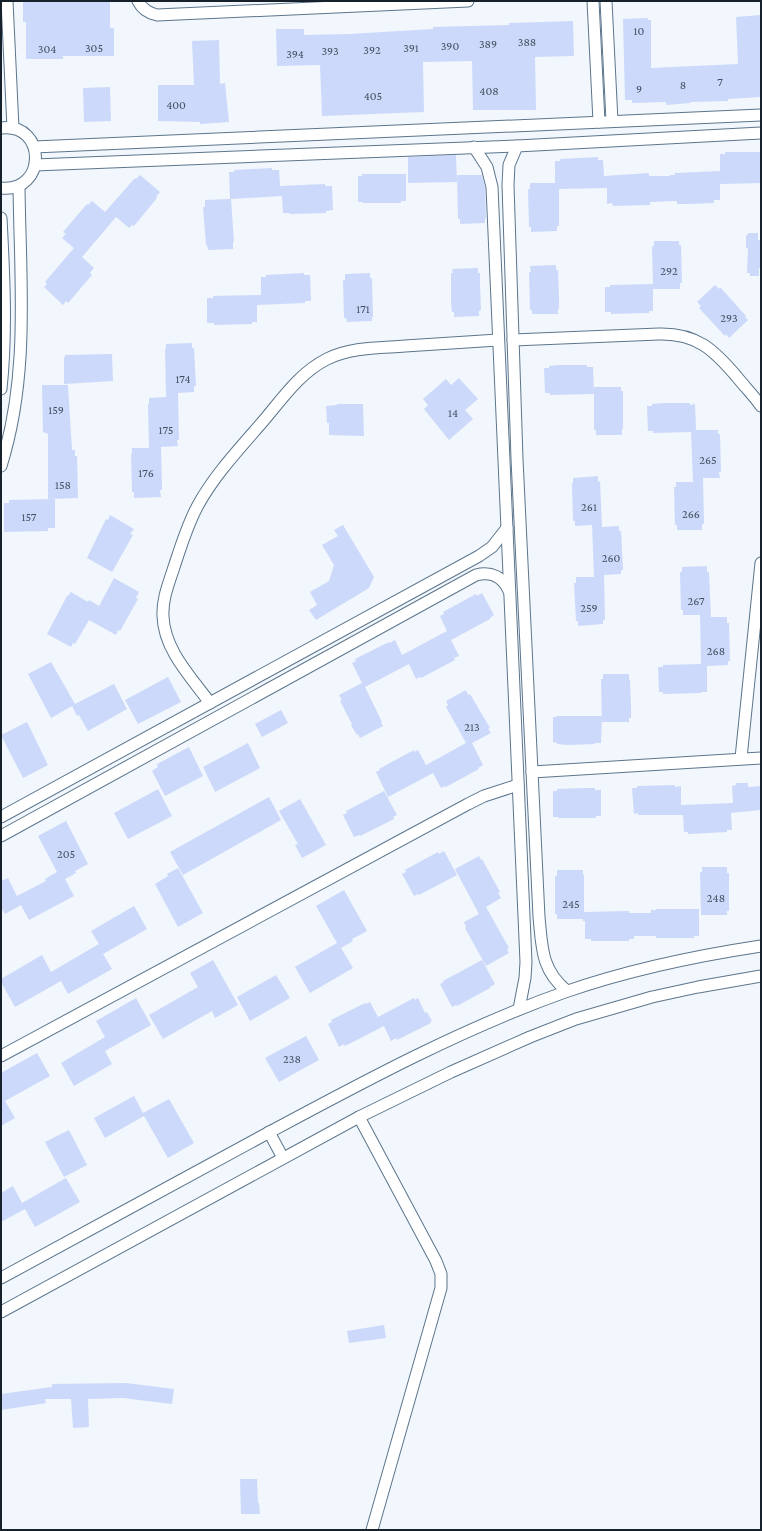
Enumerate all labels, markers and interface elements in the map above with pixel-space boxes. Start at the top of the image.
house number: 10 [634,24,645,38]
house number: 388 [518,35,536,49]
house number: 389 [479,37,497,51]
house number: 390 [441,39,459,53]
house number: 305 [85,41,103,55]
house number: 391 [403,41,419,55]
house number: 304 [38,42,56,56]
house number: 392 [363,43,381,57]
house number: 393 [321,44,339,58]
house number: 394 [286,47,304,61]
house number: 7 [717,75,723,89]
house number: 8 [680,78,686,92]
house number: 9 [636,82,642,96]
house number: 408 [479,84,499,98]
house number: 405 [364,89,382,103]
house number: 400 [166,98,186,112]
house number: 292 [660,264,678,278]
house number: 171 [356,302,370,316]
house number: 293 [720,311,738,325]
house number: 174 [175,372,191,386]
house number: 159 [48,403,64,417]
house number: 14 [448,406,458,420]
house number: 175 [158,423,174,437]
house number: 265 [699,453,717,467]
house number: 176 [138,466,154,480]
house number: 158 [55,478,71,492]
house number: 261 [581,500,597,514]
house number: 266 [682,507,700,521]
house number: 157 [22,510,37,524]
house number: 260 [602,551,621,565]
house number: 267 [688,594,705,608]
house number: 259 [580,601,598,615]
house number: 268 [707,644,725,658]
house number: 213 [464,720,480,734]
house number: 205 [57,847,75,861]
house number: 248 [707,891,725,905]
house number: 245 [562,897,580,911]
house number: 238 [283,1052,301,1066]

